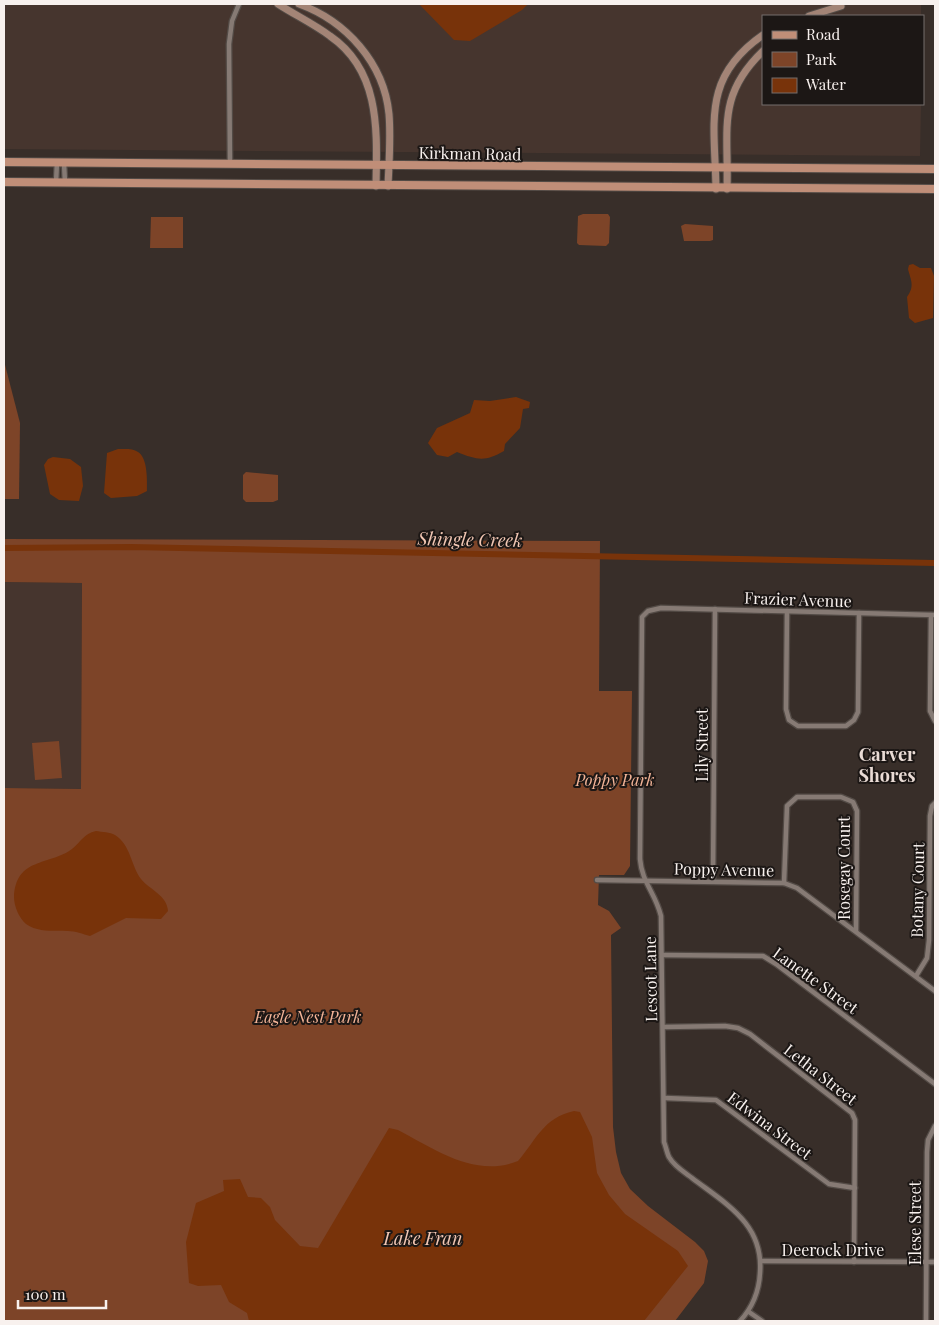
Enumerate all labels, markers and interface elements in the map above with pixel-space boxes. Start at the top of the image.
legend [762,15,924,105]
text: Road [806,24,840,44]
text: Park [806,49,838,69]
text: Water [805,74,846,94]
street label: Kirkman Road [418,142,522,164]
water label: Shingle Creek [416,526,523,552]
street label: Frazier Avenue [744,587,852,611]
street label: Lily Street [691,708,712,782]
district label: Carver Shores [858,742,916,787]
park label: Poppy Park [574,769,655,790]
street label: Rosegay Court [833,816,854,920]
street label: Botany Court [906,842,928,938]
street label: Poppy Avenue [674,858,774,880]
street label: Lescot Lane [639,936,661,1022]
street label: Lanette Street [769,942,863,1018]
park label: Eagle Nest Park [253,1006,362,1027]
street label: Letha Street [780,1039,862,1109]
street label: Edwina Street [724,1086,817,1164]
street label: Elese Street [904,1180,925,1265]
water label: Lake Fran [383,1226,462,1250]
street label: Deerock Drive [782,1239,884,1260]
scale bar [18,1278,105,1310]
text: 100 m [25,1284,66,1304]

